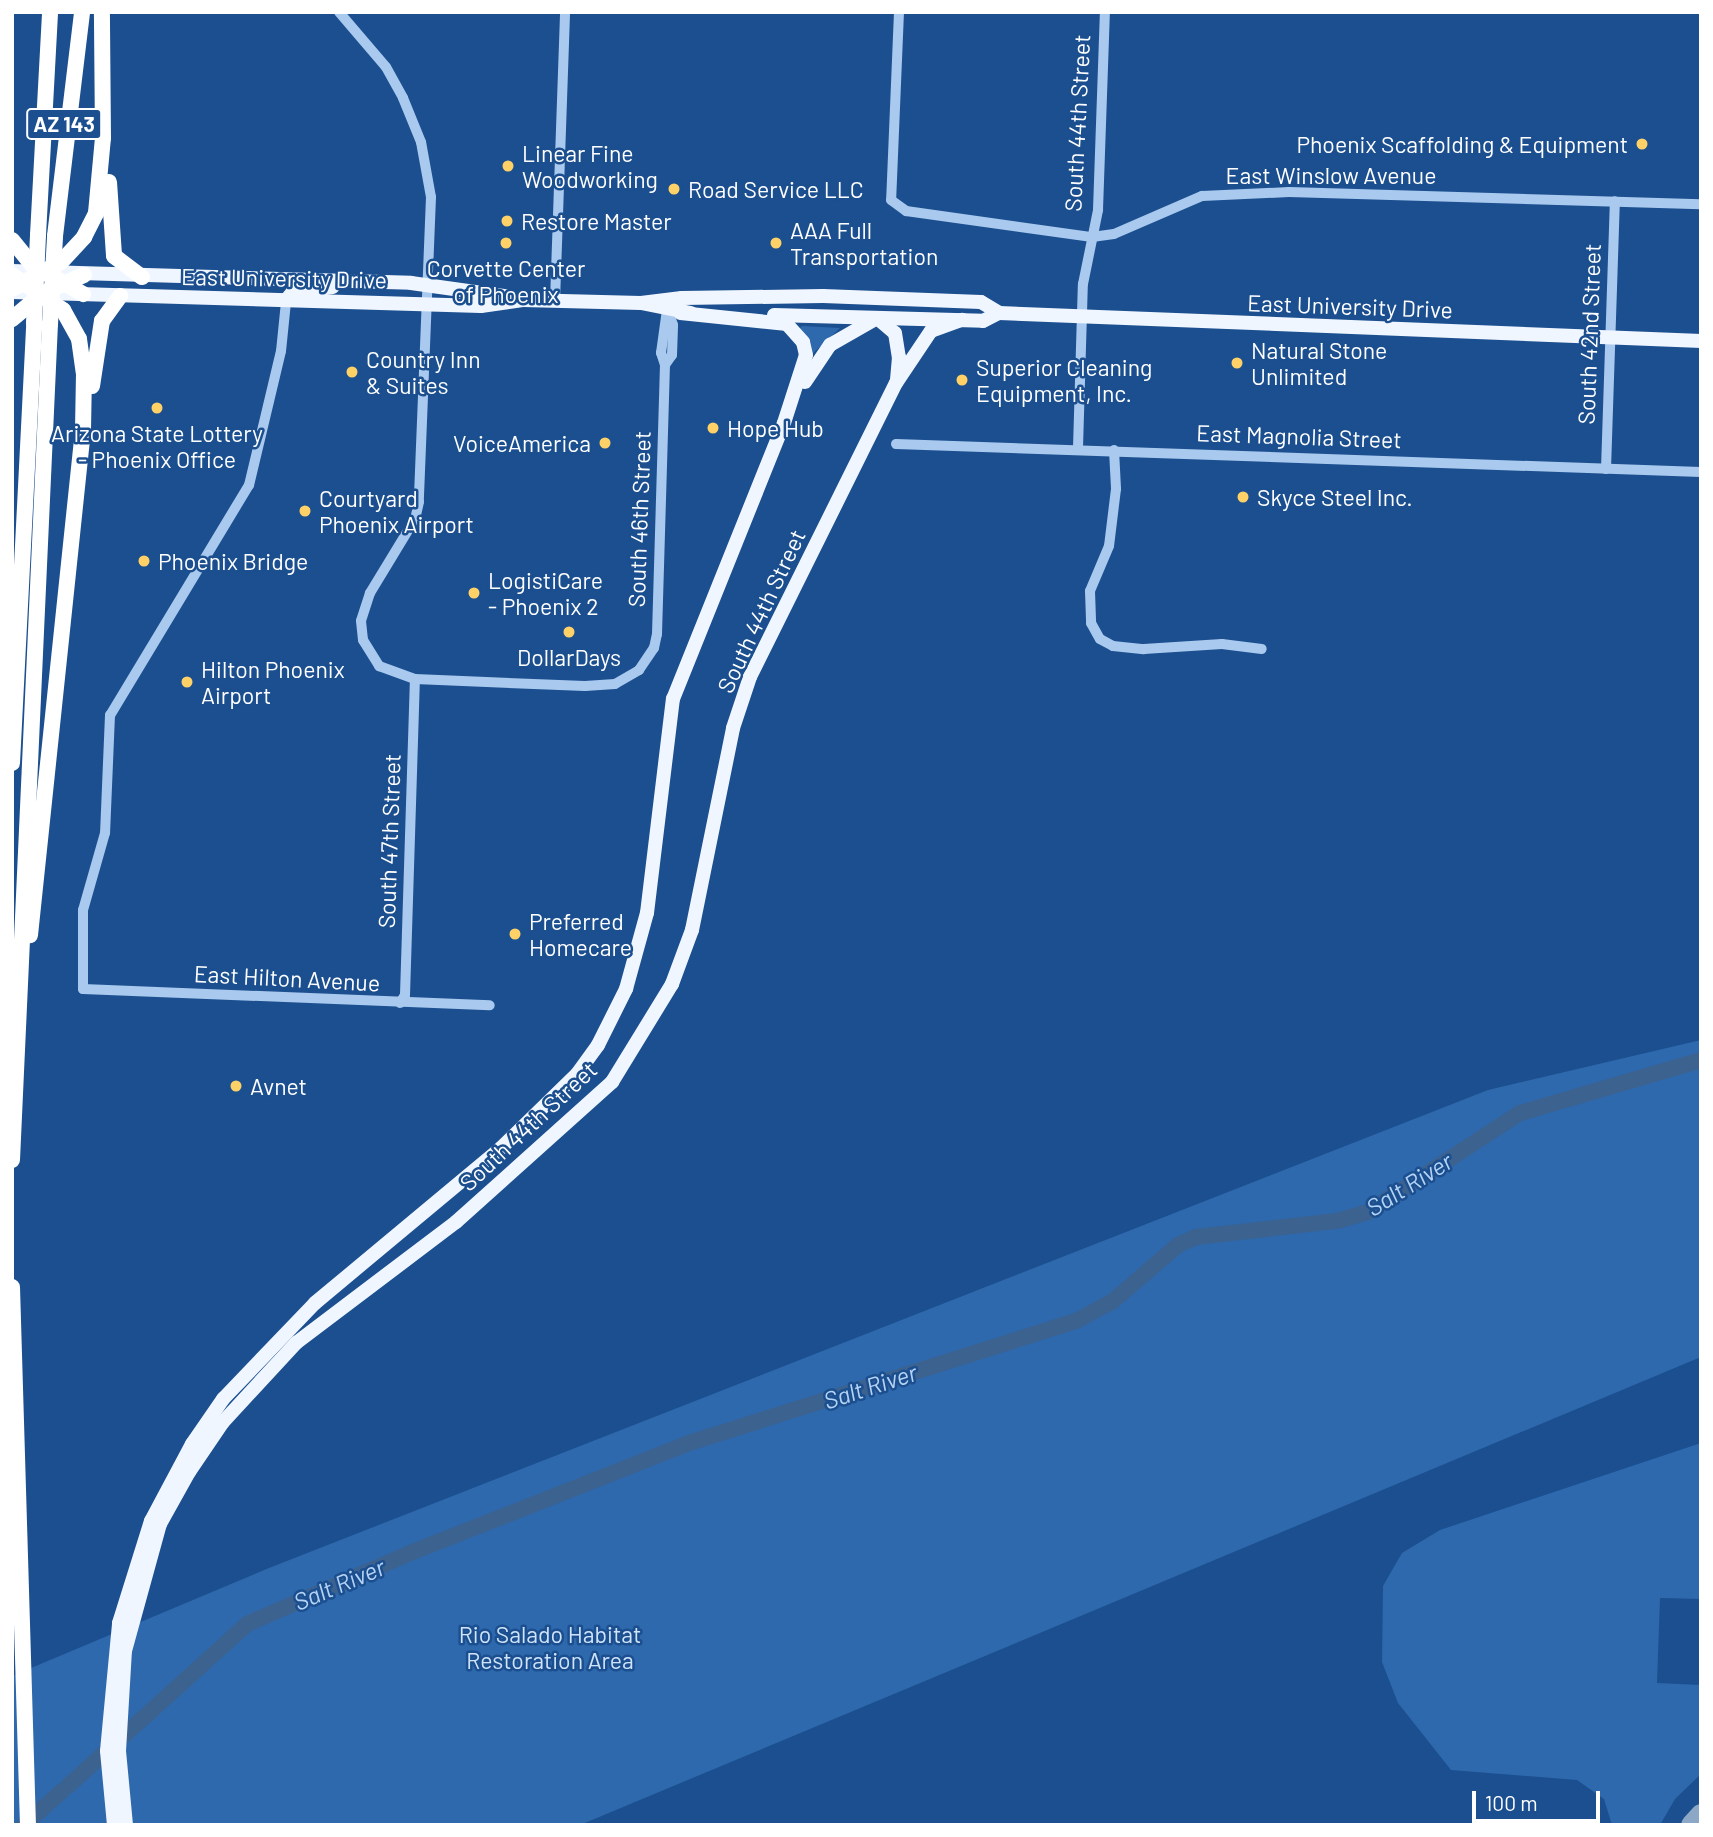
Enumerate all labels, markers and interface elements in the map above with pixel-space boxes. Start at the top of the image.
street label: South 44th Street [1059,34,1095,212]
road number: AZ 143 [25,106,102,142]
place label: Phoenix Scaffolding & Equipment [1297,130,1628,158]
marker: Phoenix Scaffolding & Equipment [1634,136,1650,152]
place label: Linear Fine Woodworking [522,139,658,193]
marker: Linear Fine Woodworking [500,158,516,174]
street label: East Winslow Avenue [1226,161,1436,189]
place label: Road Service LLC [688,175,864,203]
marker: Road Service LLC [666,181,682,197]
place label: Restore Master [521,207,672,235]
marker: Restore Master [499,213,515,229]
place label: AAA Full Transportation [790,216,938,270]
marker: Corvette Center of Phoenix [498,235,514,251]
marker: AAA Full Transportation [768,235,784,251]
street label: South 42nd Street [1572,243,1606,425]
place label: Corvette Center of Phoenix [427,254,585,308]
street label: East University Drive [181,262,387,294]
street label: East University Drive [1247,289,1453,323]
place label: Natural Stone Unlimited [1251,336,1387,390]
place label: Country Inn & Suites [366,345,481,399]
place label: Superior Cleaning Equipment, Inc. [976,353,1152,407]
marker: Natural Stone Unlimited [1229,355,1245,371]
marker: Country Inn & Suites [344,364,360,380]
marker: Superior Cleaning Equipment, Inc. [954,372,970,388]
marker: Arizona State Lottery - Phoenix Office [149,400,165,416]
place label: Hope Hub [727,414,824,442]
place label: Arizona State Lottery - Phoenix Office [51,419,263,473]
street label: East Magnolia Street [1196,419,1402,453]
marker: Hope Hub [705,420,721,436]
place label: VoiceAmerica [453,429,591,457]
street label: South 46th Street [622,430,656,608]
marker: VoiceAmerica [597,435,613,451]
place label: Skyce Steel Inc. [1257,483,1413,511]
place label: Courtyard Phoenix Airport [319,484,474,538]
marker: Skyce Steel Inc. [1235,489,1251,505]
marker: Courtyard Phoenix Airport [297,503,313,519]
street label: South 44th Street [711,525,811,697]
place label: Phoenix Bridge [158,547,308,575]
marker: Phoenix Bridge [136,553,152,569]
place label: LogistiCare - Phoenix 2 [488,566,603,620]
marker: LogistiCare - Phoenix 2 [466,585,482,601]
marker: DollarDays [561,624,577,640]
place label: DollarDays [517,643,621,671]
place label: Hilton Phoenix Airport [201,655,345,709]
marker: Hilton Phoenix Airport [179,674,195,690]
street label: South 47th Street [372,753,406,929]
place label: Preferred Homecare [529,907,632,961]
marker: Preferred Homecare [507,926,523,942]
street label: East Hilton Avenue [193,959,381,997]
street label: South 44th Street [454,1055,602,1197]
place label: Avnet [250,1072,307,1100]
marker: Avnet [228,1078,244,1094]
water label: Salt River [1360,1146,1458,1222]
water label: Salt River [820,1357,920,1415]
water label: Salt River [289,1552,389,1616]
park label: Rio Salado Habitat Restoration Area [459,1620,641,1674]
scale bar [1475,1778,1603,1822]
text: 100 m [1485,1790,1538,1815]

